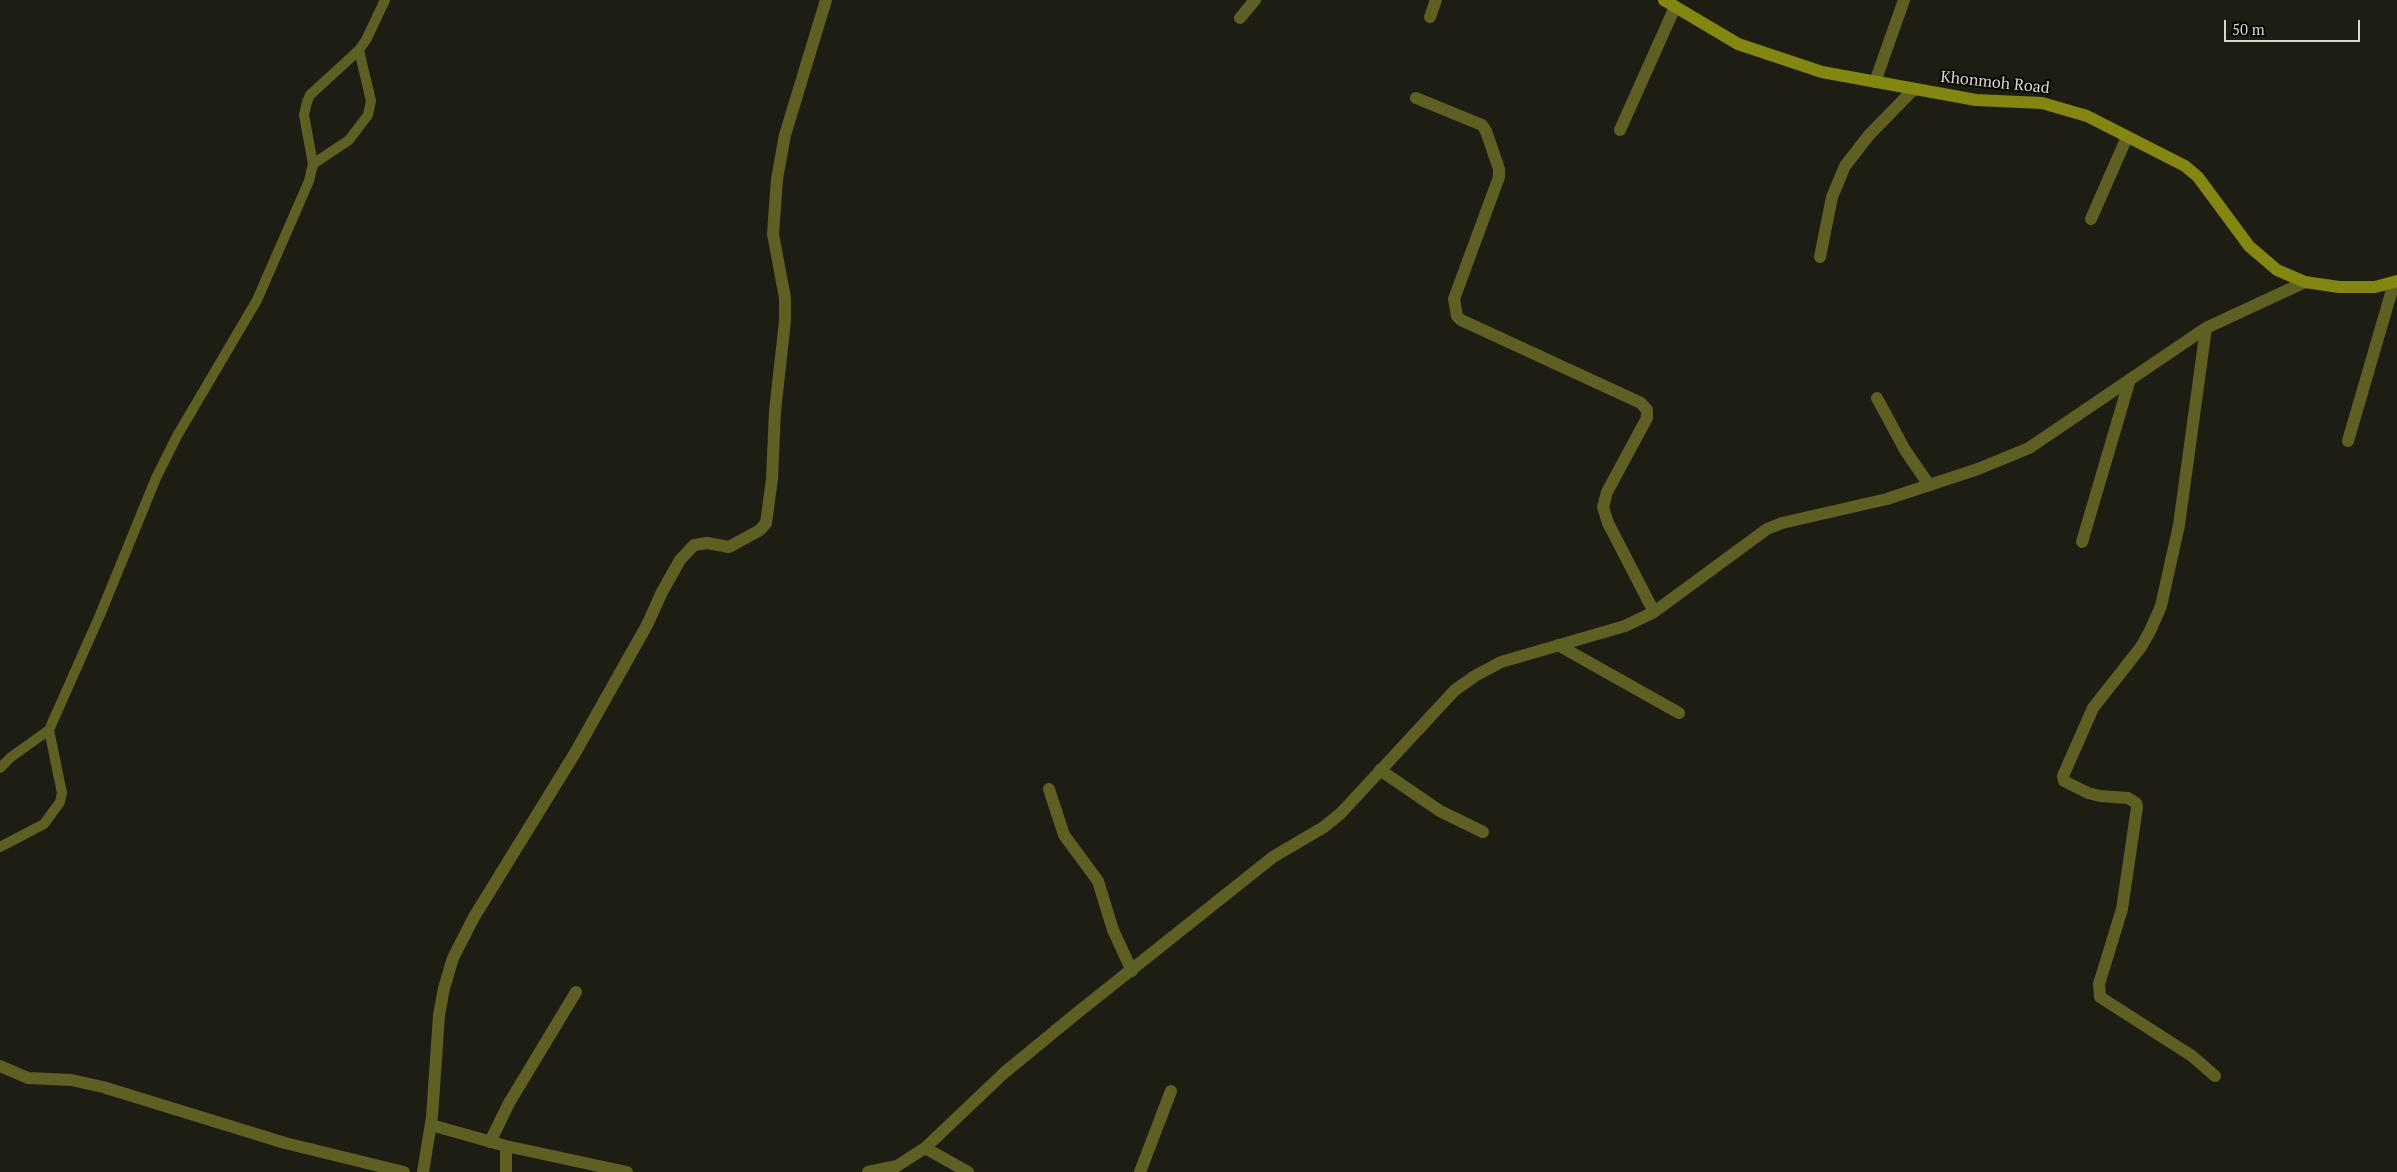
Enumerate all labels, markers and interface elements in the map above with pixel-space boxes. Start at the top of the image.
scale bar [2227,10,2363,42]
text: 50 m [2232,19,2265,39]
street label: Khonmoh Road [1939,68,2051,98]

